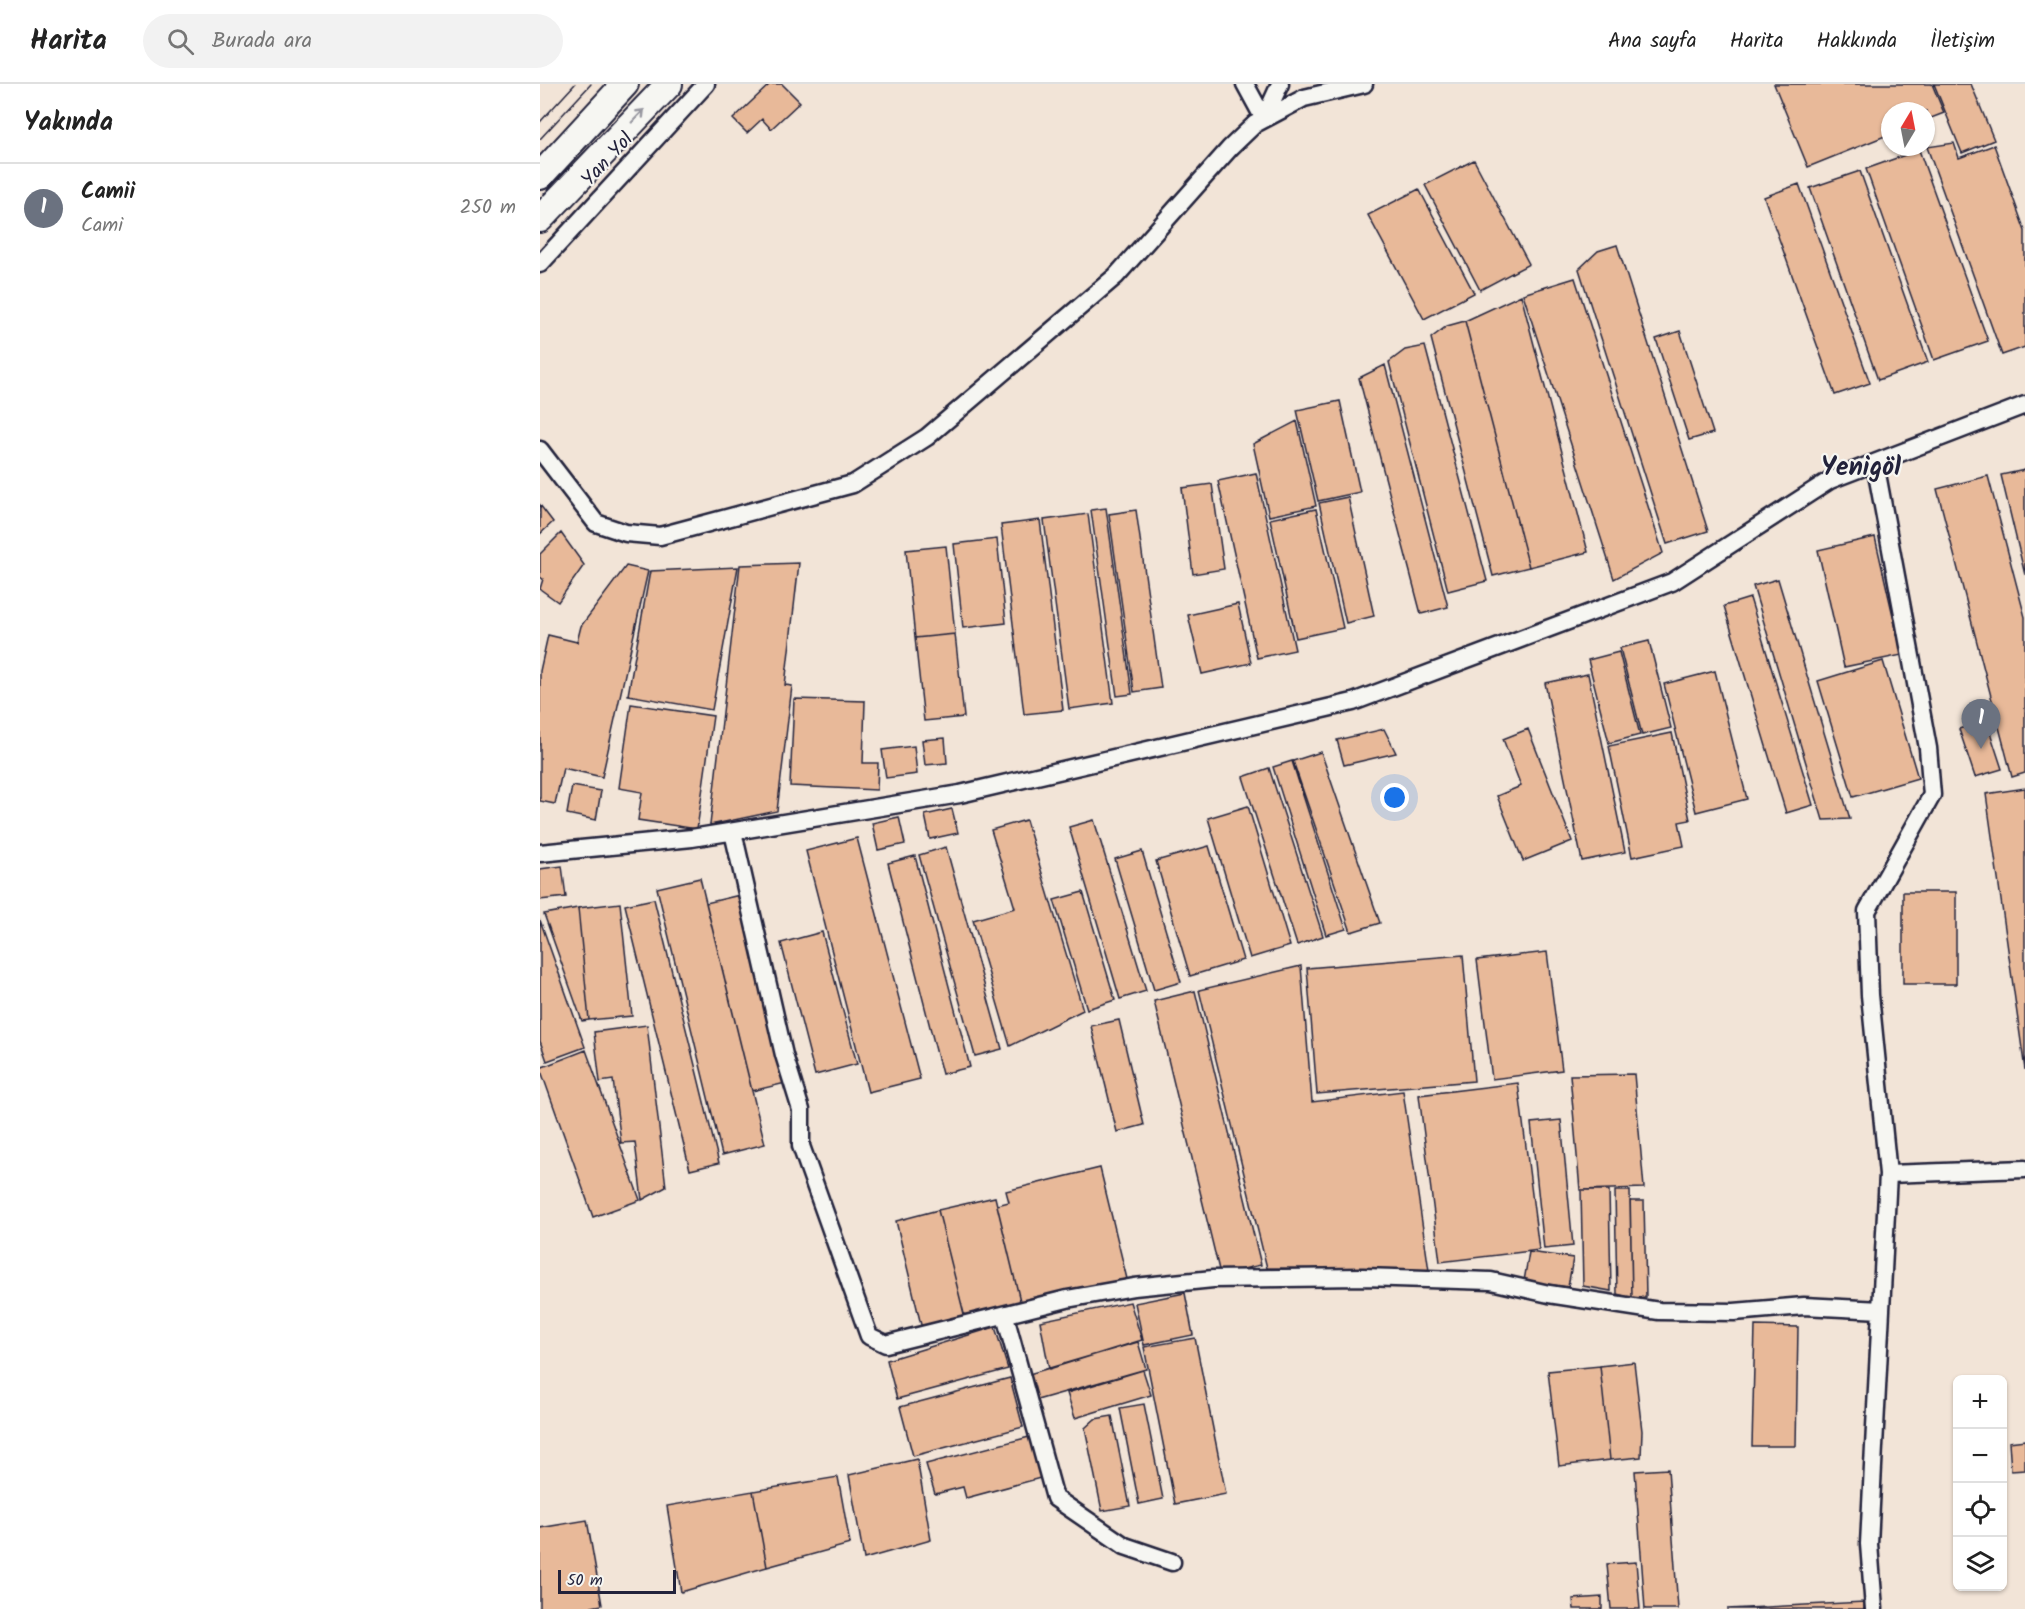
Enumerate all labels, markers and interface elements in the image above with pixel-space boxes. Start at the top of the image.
search box [143,14,563,68]
text: Harita [30,19,107,64]
text: Burada ara [212,24,312,59]
icon: search [164,25,197,58]
text: Ana sayfa [1608,25,1697,58]
text: Harita [1730,25,1784,58]
text: Hakkında [1817,25,1897,58]
text: İletişim [1930,25,1995,58]
text: Yakında [24,102,113,144]
north arrow [1881,102,1935,156]
one-way arrow [631,108,646,123]
street label: Yan Yol [574,125,642,195]
text: Camii [81,175,135,210]
text: 1 [40,192,47,224]
text: 250 m [460,192,516,224]
text: Cami [81,210,123,242]
district label: Yenigöl [1821,447,1901,489]
pin: 1 [1962,700,2000,749]
your location [1380,783,1409,812]
map controls [1953,1375,2007,1591]
button: + [1953,1375,2007,1429]
button: − [1953,1429,2007,1483]
button: locate [1953,1483,2007,1537]
button: layers [1953,1537,2007,1591]
scale bar [558,1567,676,1594]
text: 50 m [567,1568,603,1593]

